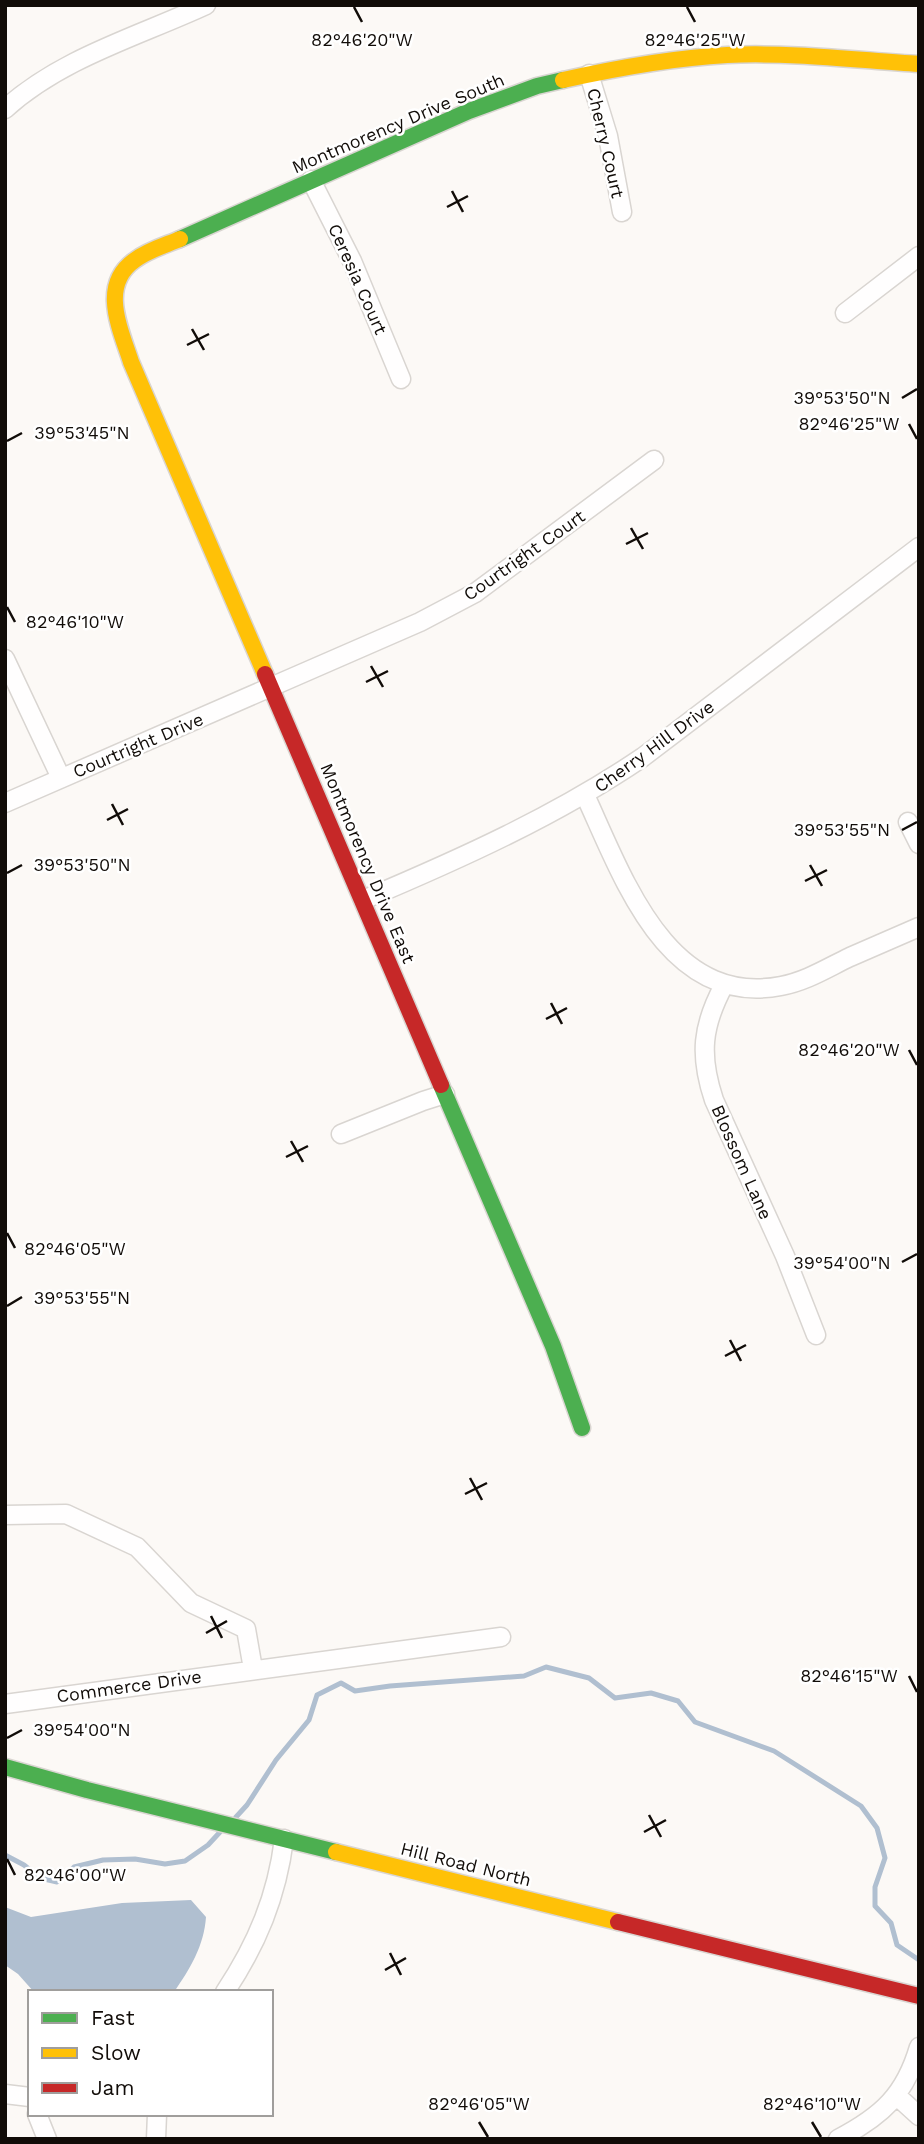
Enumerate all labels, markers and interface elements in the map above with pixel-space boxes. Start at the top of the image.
text: 82°46'20"W [311,29,413,50]
text: 82°46'25"W [644,29,746,50]
street label: Montmorency Drive South [289,69,507,177]
street label: Cherry Court [583,86,629,200]
street label: Ceresia Court [324,220,392,338]
text: 39°53'50"N [793,387,891,408]
text: 82°46'25"W [798,413,900,434]
text: 39°53'45"N [34,422,130,443]
street label: Courtright Court [459,505,589,605]
text: 82°46'10"W [26,611,124,632]
street label: Cherry Hill Drive [590,696,718,796]
street label: Courtright Drive [70,708,206,782]
street label: Montmorency Drive East [316,760,420,967]
text: 39°53'55"N [794,819,890,840]
text: 39°53'50"N [33,854,131,875]
text: 82°46'20"W [798,1039,900,1060]
street label: Blossom Lane [707,1101,777,1223]
text: 82°46'05"W [24,1238,126,1259]
text: 39°54'00"N [793,1252,891,1273]
text: 39°53'55"N [34,1287,130,1308]
street label: Commerce Drive [55,1665,203,1707]
text: 82°46'15"W [800,1665,898,1686]
text: 39°54'00"N [33,1719,131,1740]
street label: Hill Road North [398,1838,534,1890]
text: 82°46'00"W [24,1864,126,1885]
legend [28,1990,273,2116]
text: Fast [91,2005,135,2030]
text: Slow [91,2040,141,2065]
text: Jam [91,2075,134,2100]
text: 82°46'05"W [428,2093,530,2114]
text: 82°46'10"W [763,2093,861,2114]

